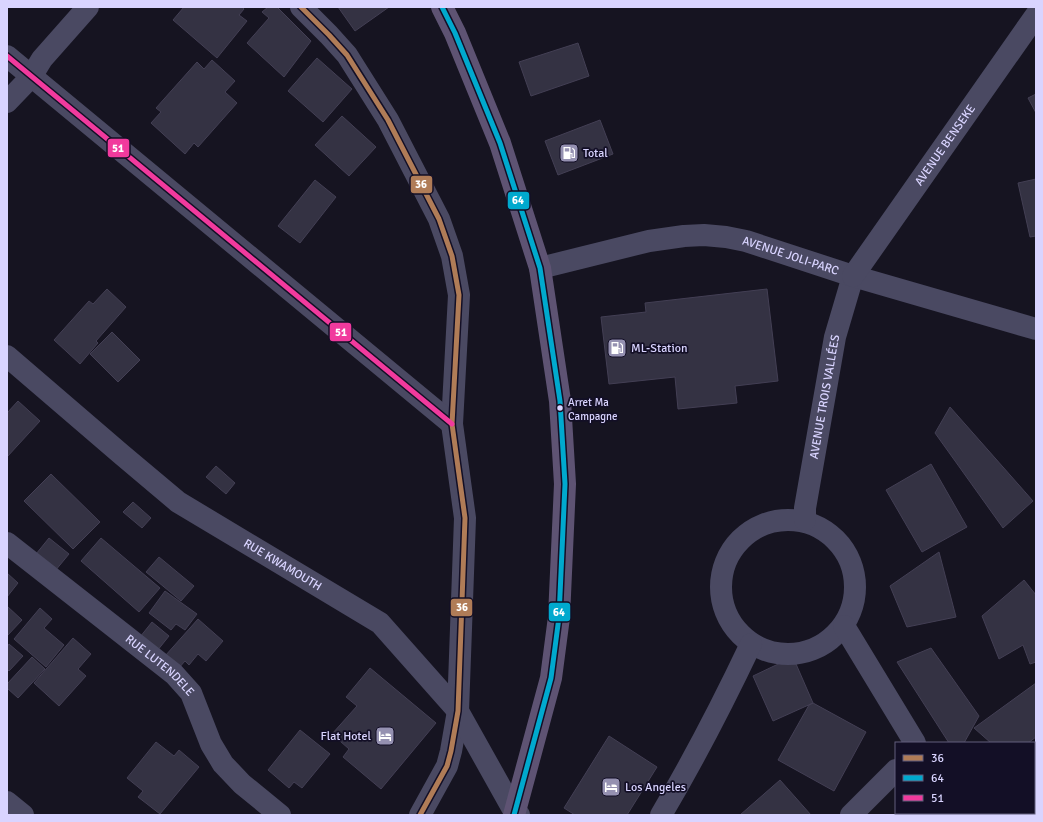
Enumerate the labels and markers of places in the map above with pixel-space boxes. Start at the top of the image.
fuel station icon: Total [558,142,580,164]
place label: Total [583,146,608,161]
fuel station icon: ML-Station [606,337,628,359]
place label: ML-Station [631,341,687,356]
place label: Arret Ma Campagne [568,396,618,423]
marker: Arret Ma Campagne [555,403,565,413]
hotel icon: Flat Hotel [374,725,396,747]
place label: Flat Hotel [321,729,371,744]
hotel icon: Los Angeles [600,776,622,798]
place label: Los Angeles [625,780,686,795]

